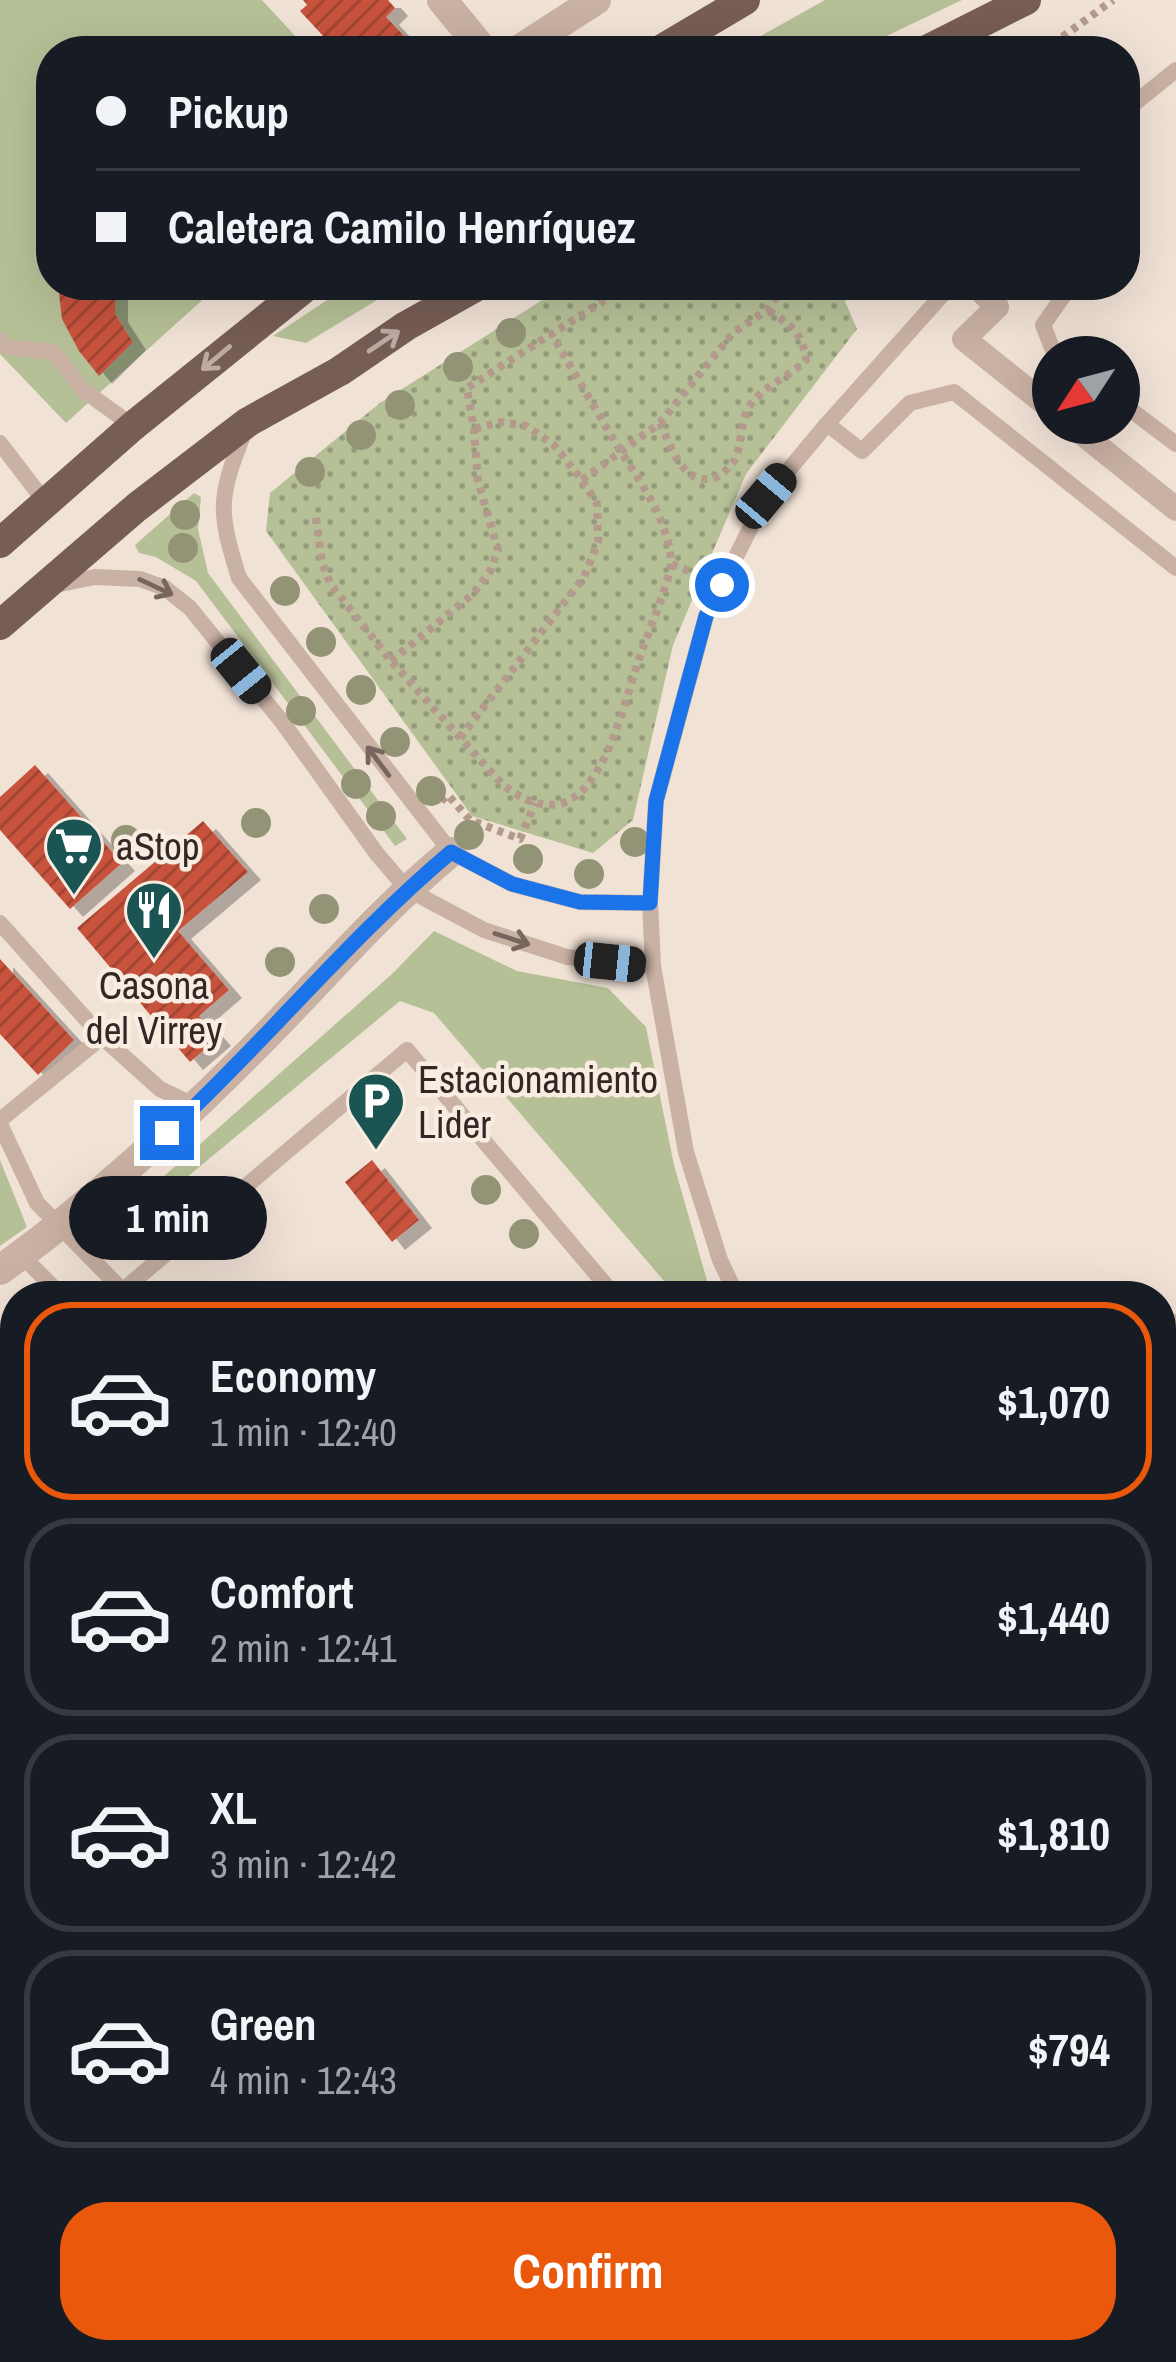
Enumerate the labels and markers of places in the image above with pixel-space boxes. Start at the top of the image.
supermarket icon: aStop [43,815,105,897]
place label: aStop [116,820,200,872]
restaurant icon: Casona del Virrey [123,879,185,961]
place label: Casona del Virrey [86,959,222,1056]
place label: Estacionamiento Lider [418,1053,658,1150]
parking icon: Estacionamiento Lider [345,1070,407,1152]

